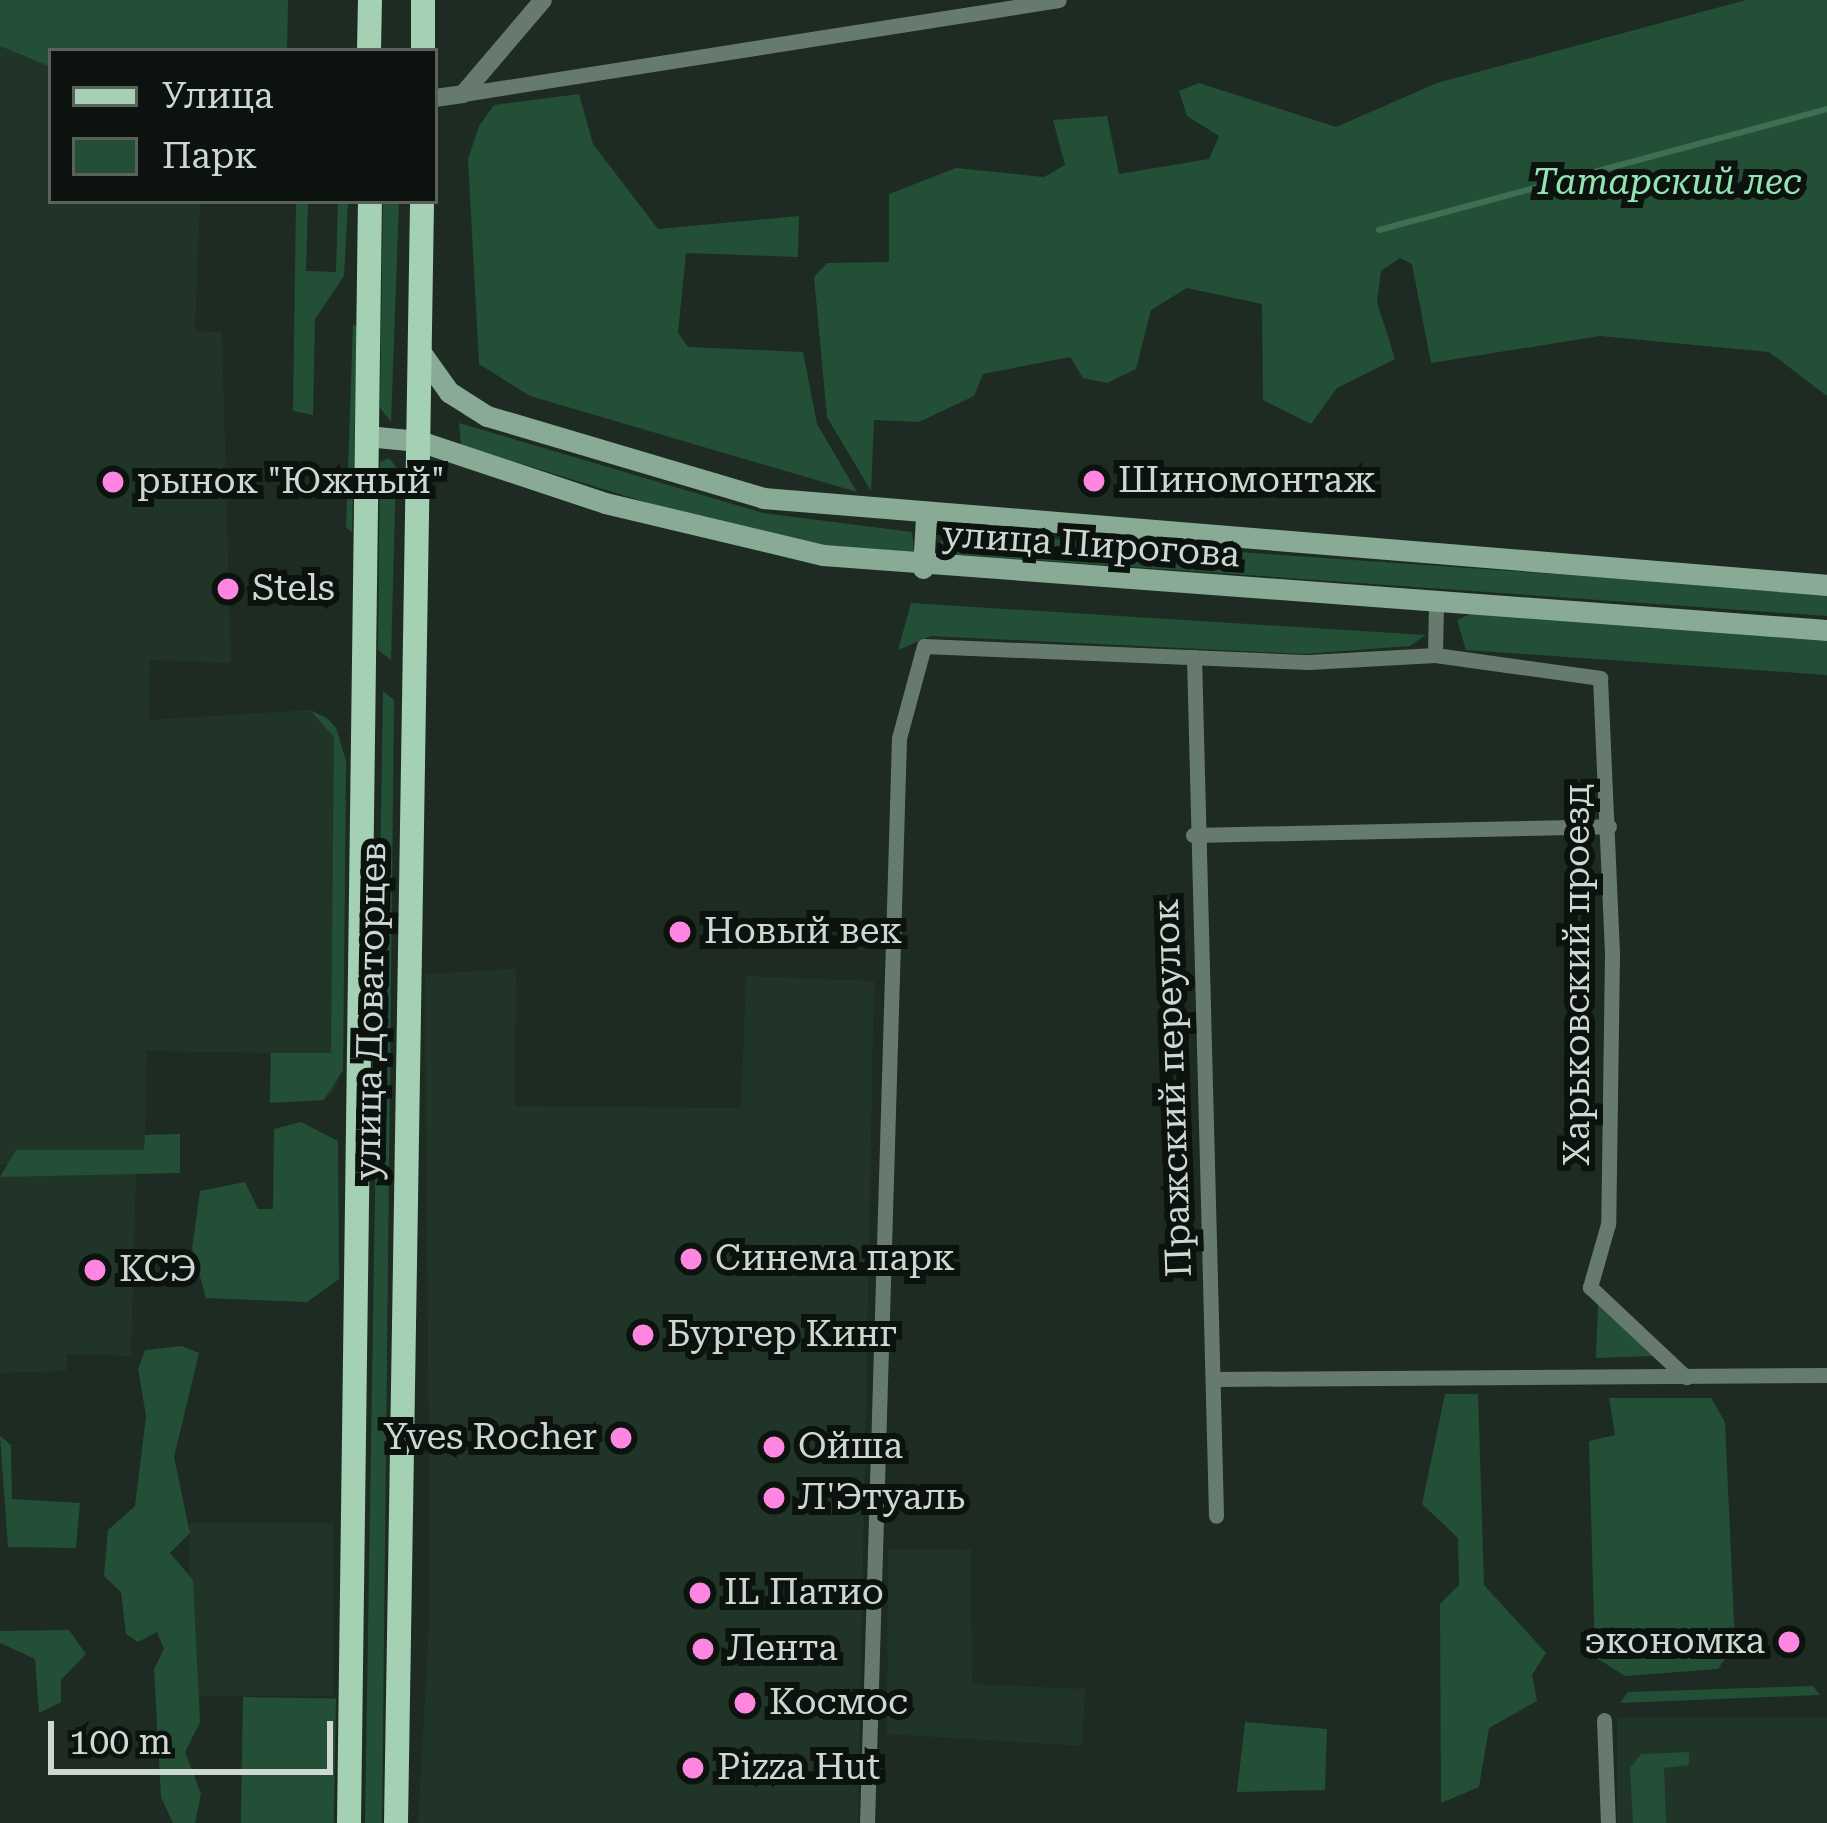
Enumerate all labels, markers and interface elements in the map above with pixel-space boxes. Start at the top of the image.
legend [48,48,438,204]
text: Улица [162,75,274,117]
text: Парк [162,135,257,177]
park label: Татарский лес [1532,161,1802,205]
place label: Шиномонтаж [1118,459,1376,503]
place label: рынок "Южный" [137,460,445,504]
marker: Шиномонтаж [1081,468,1107,494]
marker: рынок "Южный" [100,469,126,495]
street label: улица Пирогова [941,513,1241,577]
place label: Stels [252,567,335,611]
marker: Stels [215,576,241,602]
street label: Харьковский проезд [1556,784,1600,1166]
street label: улица Доваторцев [346,841,396,1181]
street label: Пражский переулок [1145,898,1201,1278]
place label: Новый век [704,910,902,954]
marker: Новый век [667,919,693,945]
place label: Синема парк [715,1237,955,1281]
marker: Синема парк [678,1246,704,1272]
place label: КСЭ [119,1248,196,1292]
marker: КСЭ [82,1257,108,1283]
place label: Бургер Кинг [667,1313,898,1357]
marker: Бургер Кинг [630,1322,656,1348]
place label: Yves Rocher [383,1416,597,1460]
marker: Yves Rocher [608,1425,634,1451]
place label: Ойша [798,1425,903,1469]
marker: Ойша [761,1434,787,1460]
place label: Л'Этуаль [798,1476,965,1520]
marker: Л'Этуаль [761,1485,787,1511]
place label: IL Патио [724,1571,884,1615]
marker: IL Патио [687,1580,713,1606]
place label: экономка [1584,1620,1765,1664]
place label: Лента [727,1627,838,1671]
marker: экономка [1776,1629,1802,1655]
marker: Лента [690,1636,716,1662]
place label: Космос [769,1681,908,1725]
marker: Космос [732,1690,758,1716]
scale bar [54,1697,339,1771]
text: 100 m [69,1721,171,1763]
place label: Pizza Hut [717,1746,880,1790]
marker: Pizza Hut [680,1755,706,1781]

